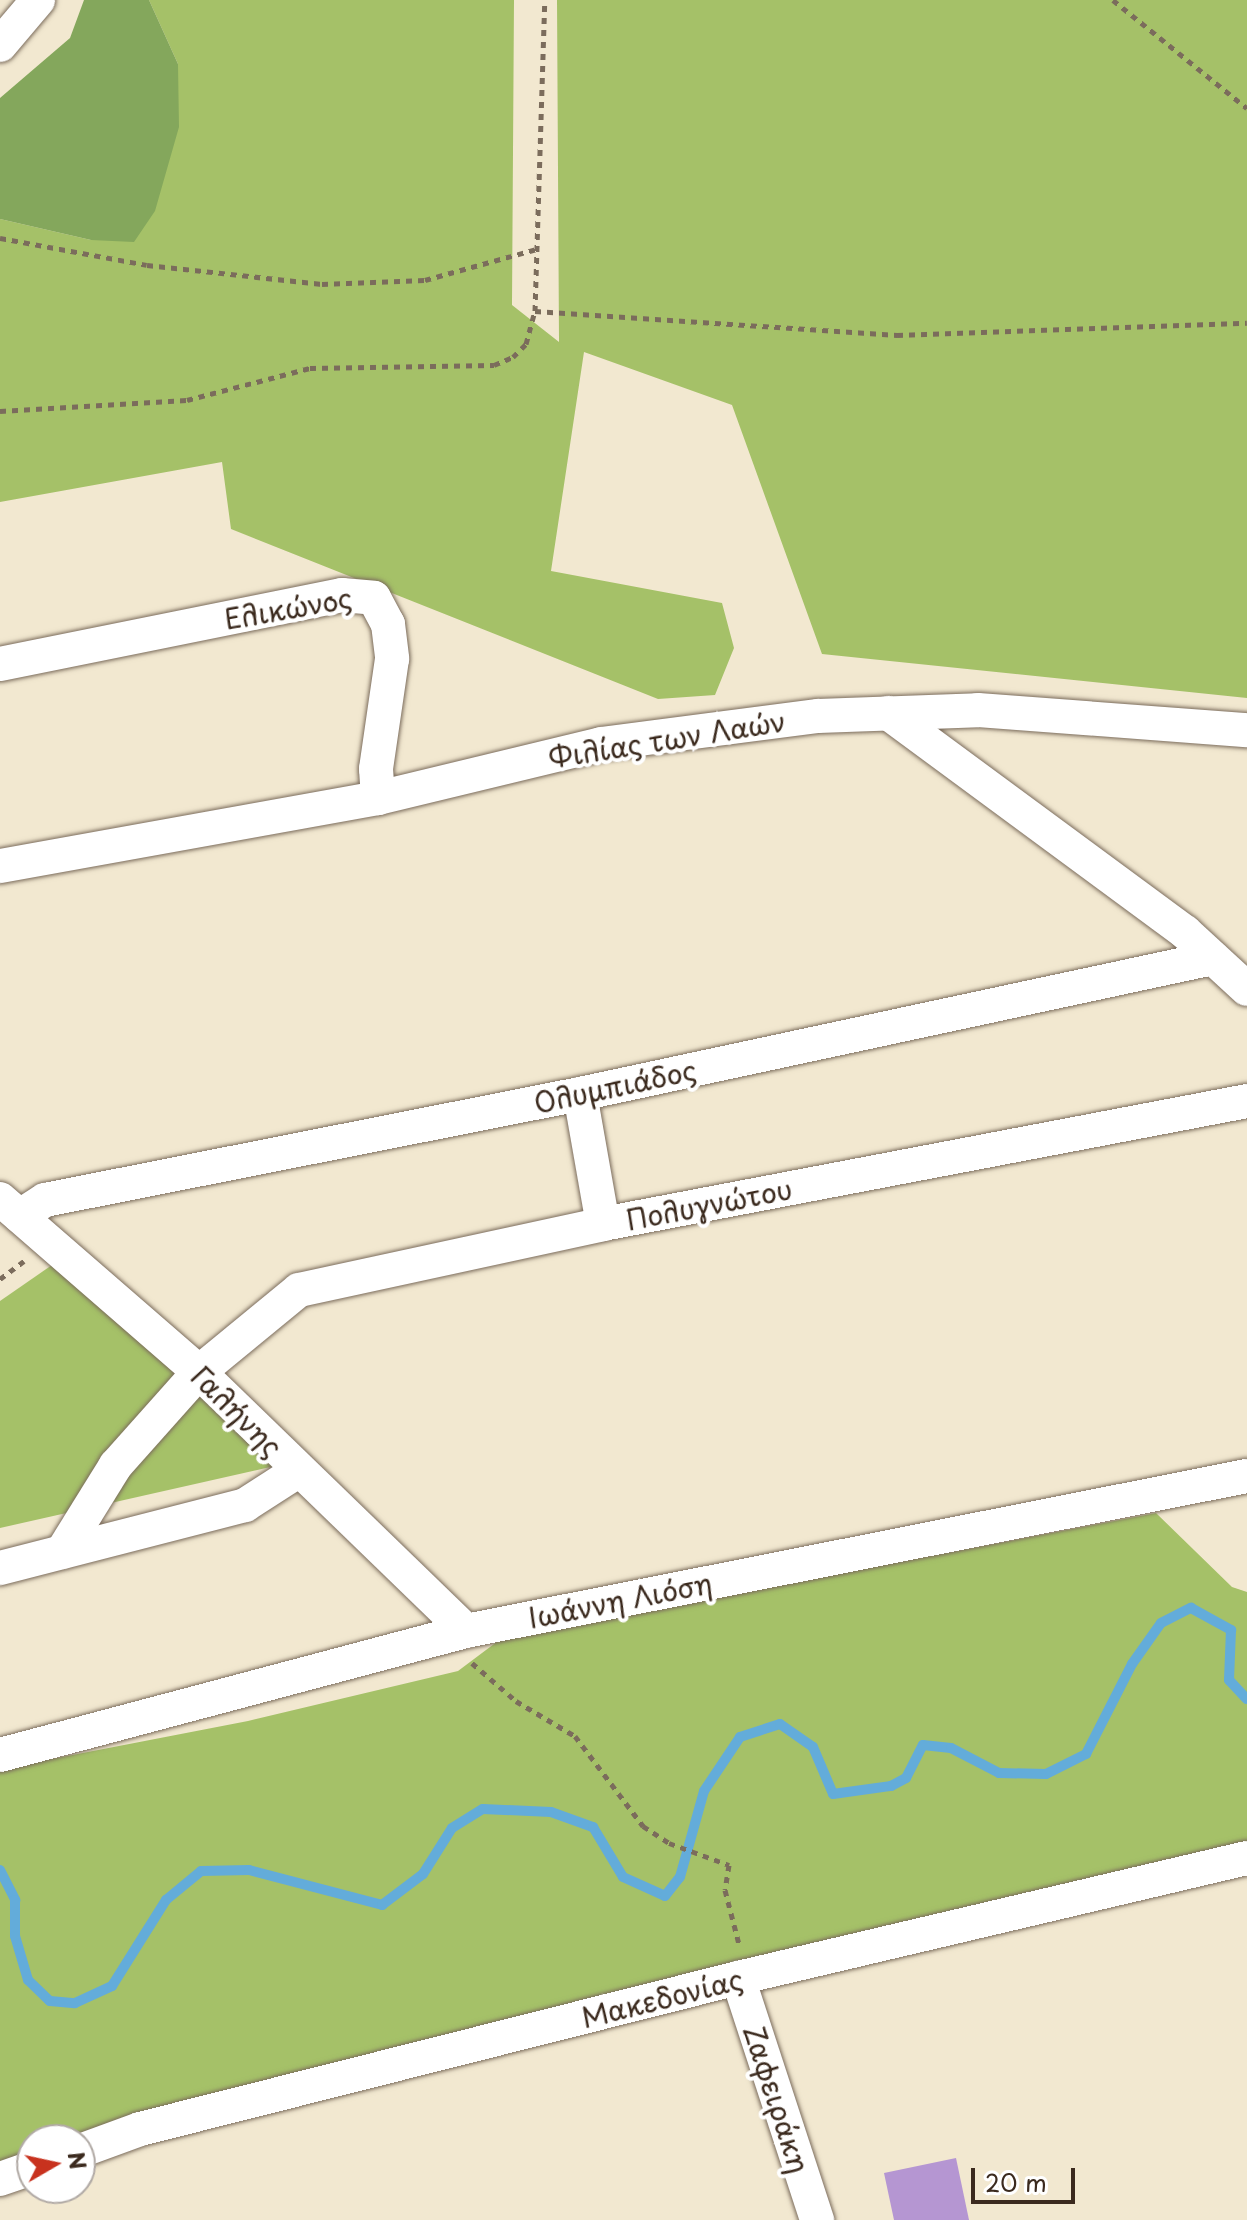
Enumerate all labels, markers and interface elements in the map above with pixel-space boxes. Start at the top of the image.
street label: Ελικώνος [222,580,354,636]
street label: Φιλίας των Λαών [546,704,788,774]
street label: Ολυμπιάδος [531,1052,699,1120]
street label: Πολυγνώτου [623,1171,795,1237]
street label: Γαλήνης [185,1359,289,1463]
street label: Ιωάννη Λιόση [525,1566,715,1634]
street label: Μακεδονίας [578,1962,746,2034]
street label: Ζαφειράκη [737,2021,817,2177]
north arrow [16,2124,96,2204]
text: N [61,2149,96,2172]
scale bar [975,2152,1079,2202]
text: 20 m [985,2164,1047,2200]

